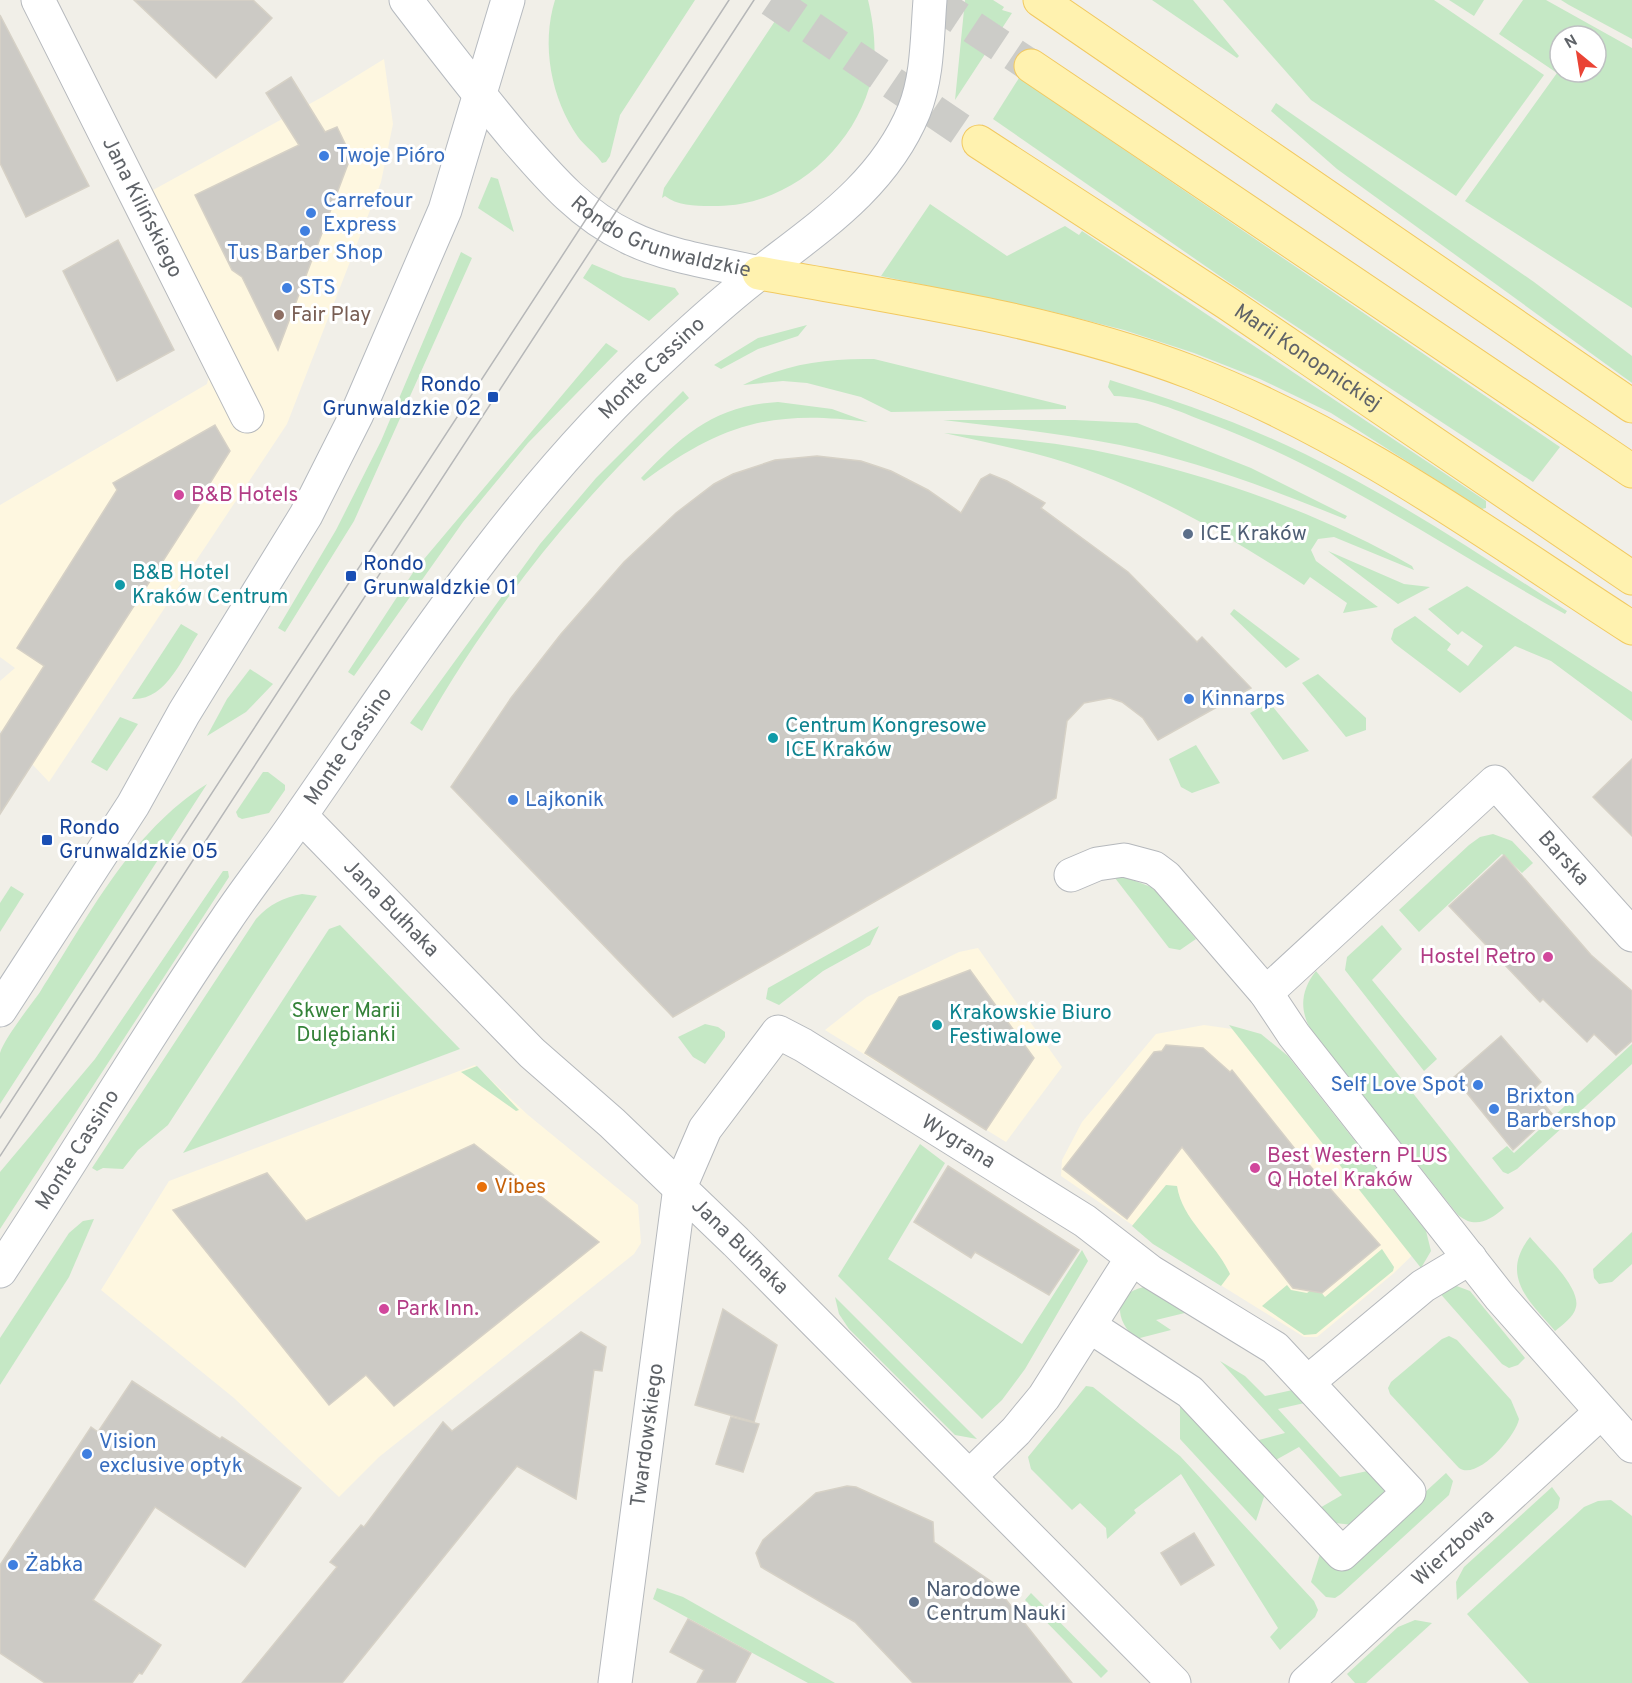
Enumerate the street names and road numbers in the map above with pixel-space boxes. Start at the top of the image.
street label: Jana Kilińskiego [95,132,189,282]
street label: Rondo Grunwaldzkie [565,190,753,284]
street label: Marii Konopnickiej [1229,298,1387,417]
street label: Monte Cassino [593,311,711,425]
street label: Monte Cassino [298,682,399,811]
street label: Barska [1532,825,1595,892]
street label: Jana Bułhaka [337,854,445,963]
street label: Monte Cassino [30,1084,126,1215]
street label: Wygrana [916,1109,1000,1175]
street label: Jana Bułhaka [685,1193,794,1301]
street label: Twardowskiego [625,1362,670,1509]
street label: Wierzbowa [1406,1503,1500,1592]

